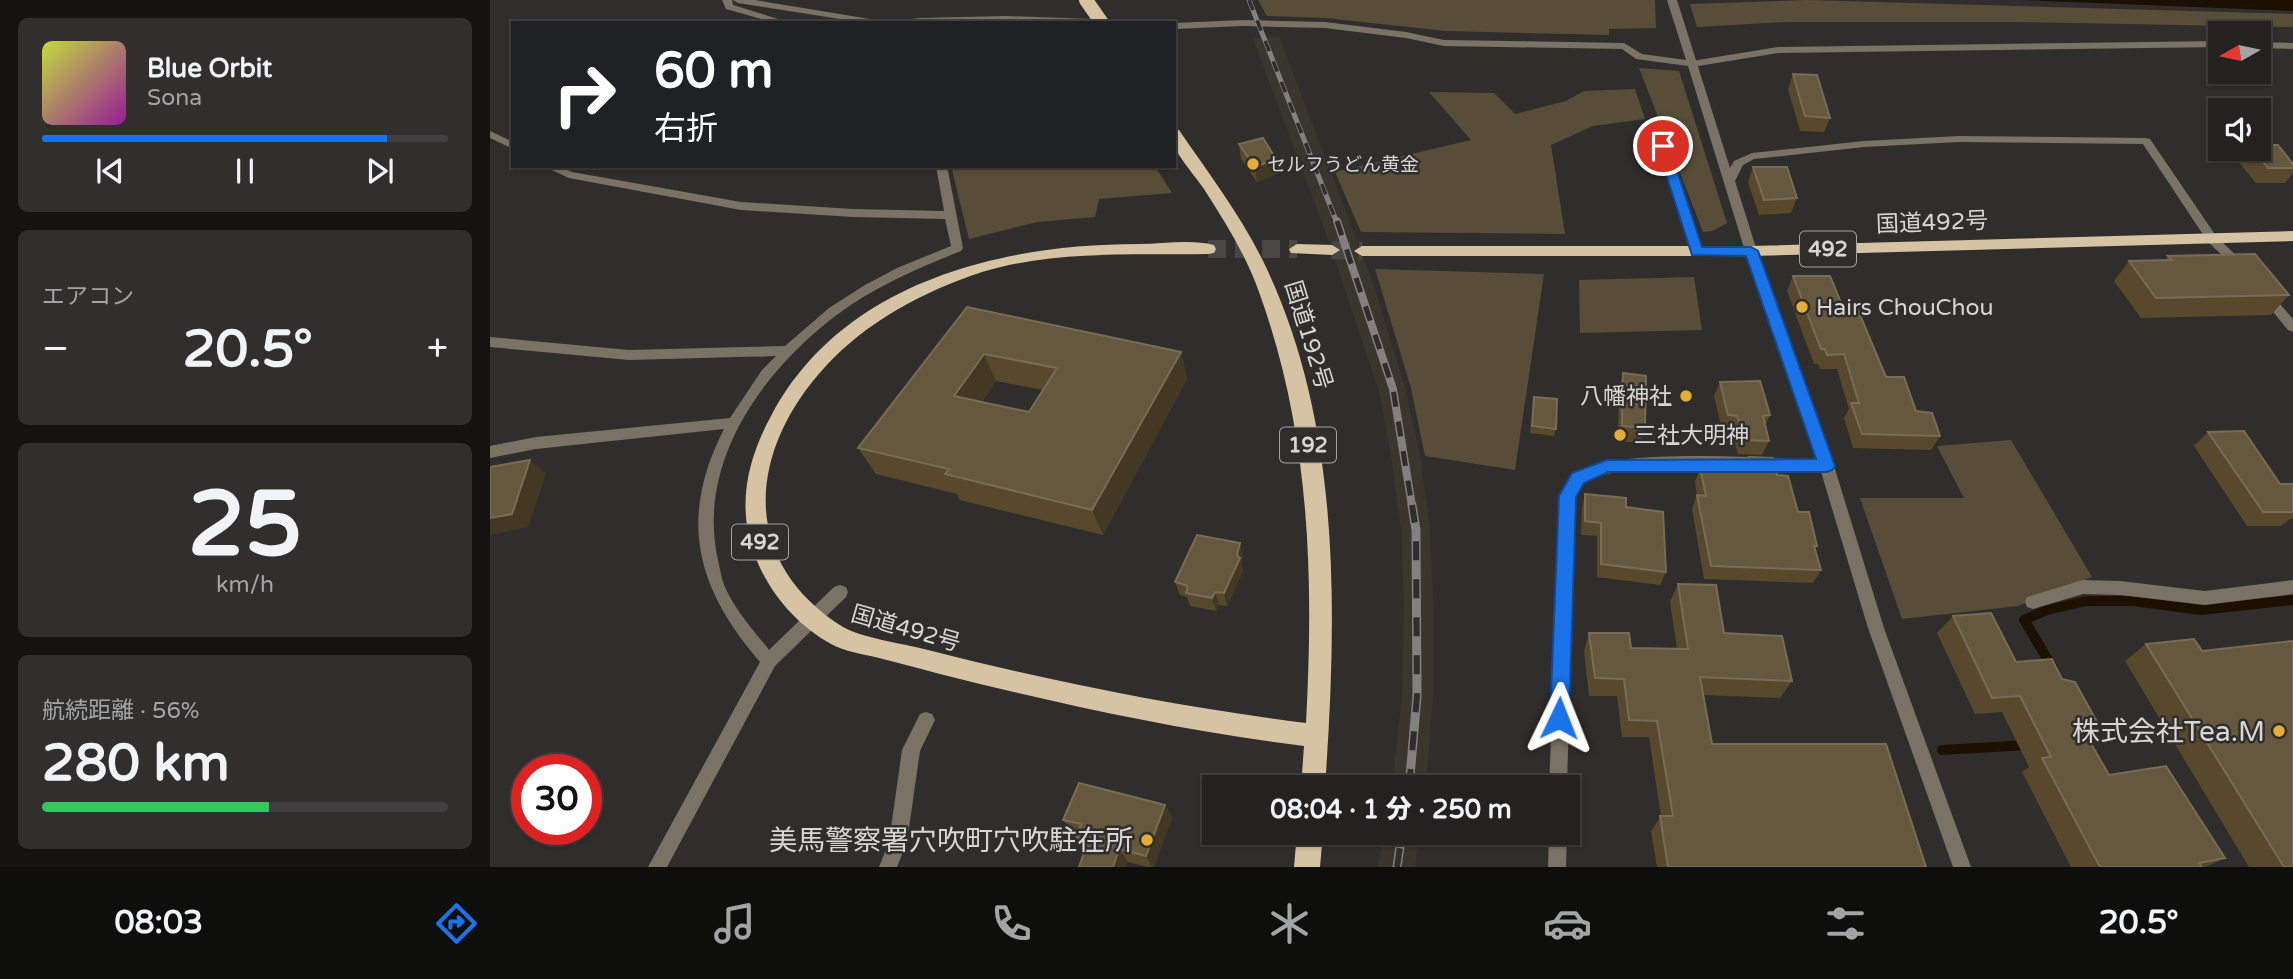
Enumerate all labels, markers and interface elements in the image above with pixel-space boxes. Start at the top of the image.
north arrow [2208,21,2272,84]
map controls [2208,21,2271,161]
text: 60 m [654,42,773,101]
icon: right [539,49,630,140]
text: Blue Orbit [147,53,272,84]
text: Sona [147,84,202,112]
button: sound [2208,98,2271,161]
text: 右折 [654,110,718,148]
pin [1633,116,1693,176]
icon: arrive [1644,127,1682,165]
icon: previous [91,152,129,190]
icon: pause [226,152,264,190]
icon: next [361,152,399,190]
place label: セルフうどん黄金 [1267,154,1419,176]
marker: セルフうどん黄金 [1245,156,1261,172]
street label: 国道492号 [1875,207,1989,239]
road number: 492 [1800,232,1856,266]
street label: 国道192号 [1278,277,1338,393]
text: エアコン [42,283,134,311]
place label: Hairs ChouChou [1816,294,1994,322]
marker: Hairs ChouChou [1794,299,1810,315]
text: 20.5° [183,318,313,381]
text: − [42,326,69,372]
text: + [427,326,448,372]
place label: 八幡神社 [1580,383,1672,411]
marker: 八幡神社 [1678,388,1694,404]
place label: 三社大明神 [1634,422,1749,450]
marker: 三社大明神 [1612,427,1628,443]
road number: 192 [1280,428,1336,462]
text: 25 [188,470,302,580]
road number: 492 [732,524,788,560]
text: km/h [216,571,274,599]
street label: 国道492号 [848,600,964,658]
position arrow [1522,681,1596,755]
text: 航続距離 · 56% [42,697,200,725]
place label: 株式会社Tea.M [2072,715,2265,749]
marker: 株式会社Tea.M [2271,723,2287,739]
text: 280 km [42,732,230,795]
speed limit sign: 30 [511,754,602,845]
text: 08:04 · 1 分 · 250 m [1270,794,1512,825]
place label: 美馬警察署穴吹町穴吹駐在所 [769,824,1133,858]
marker: 美馬警察署穴吹町穴吹駐在所 [1139,832,1155,848]
icon: directions [432,899,481,948]
icon: music [710,899,759,948]
icon: phone [987,899,1036,948]
icon: climate [1265,899,1314,948]
icon: car [1543,899,1592,948]
icon: filters [1821,899,1870,948]
text: 08:03 [114,904,203,942]
text: 20.5° [2098,904,2179,942]

